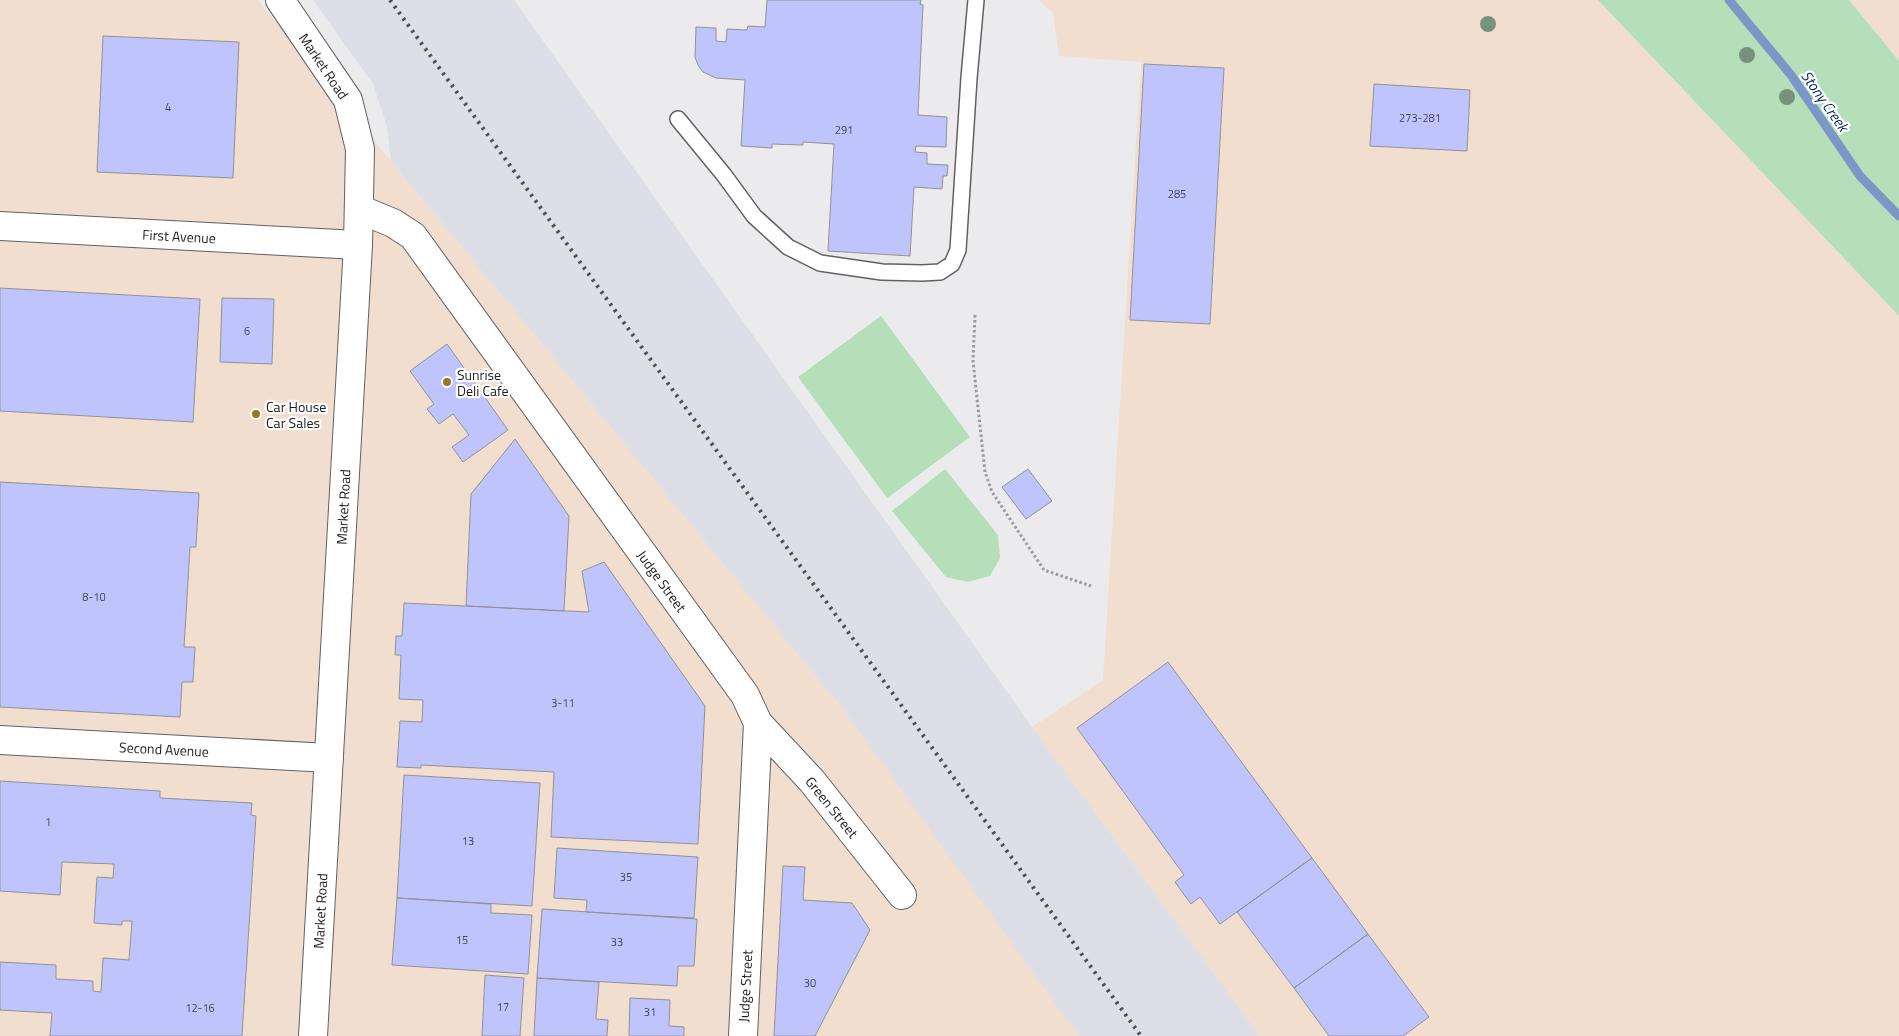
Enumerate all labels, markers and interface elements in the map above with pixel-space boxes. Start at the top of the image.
street label: Market Road [294,29,354,103]
water label: Stony Creek [1796,66,1856,138]
house number: 4 [165,99,171,115]
house number: 273-281 [1399,110,1441,126]
house number: 291 [835,122,853,138]
house number: 285 [1168,186,1186,202]
street label: First Avenue [142,224,216,248]
house number: 6 [244,323,250,339]
place label: Sunrise Deli Cafe [457,364,509,401]
marker: Sunrise Deli Cafe [441,376,453,388]
place label: Car House Car Sales [266,396,326,433]
marker: Car House Car Sales [250,408,262,420]
street label: Market Road [331,469,355,545]
street label: Judge Street [632,546,692,616]
house number: 8-10 [82,589,106,605]
house number: 3-11 [551,695,575,711]
street label: Second Avenue [119,736,209,762]
street label: Green Street [801,772,864,842]
house number: 1 [45,814,51,830]
house number: 13 [462,833,474,849]
house number: 35 [620,869,632,885]
street label: Market Road [308,873,332,949]
house number: 15 [456,932,468,948]
house number: 33 [611,934,623,950]
street label: Judge Street [733,949,757,1023]
house number: 30 [804,975,816,991]
house number: 17 [497,999,509,1015]
house number: 12-16 [185,1000,215,1016]
house number: 31 [644,1004,656,1020]

